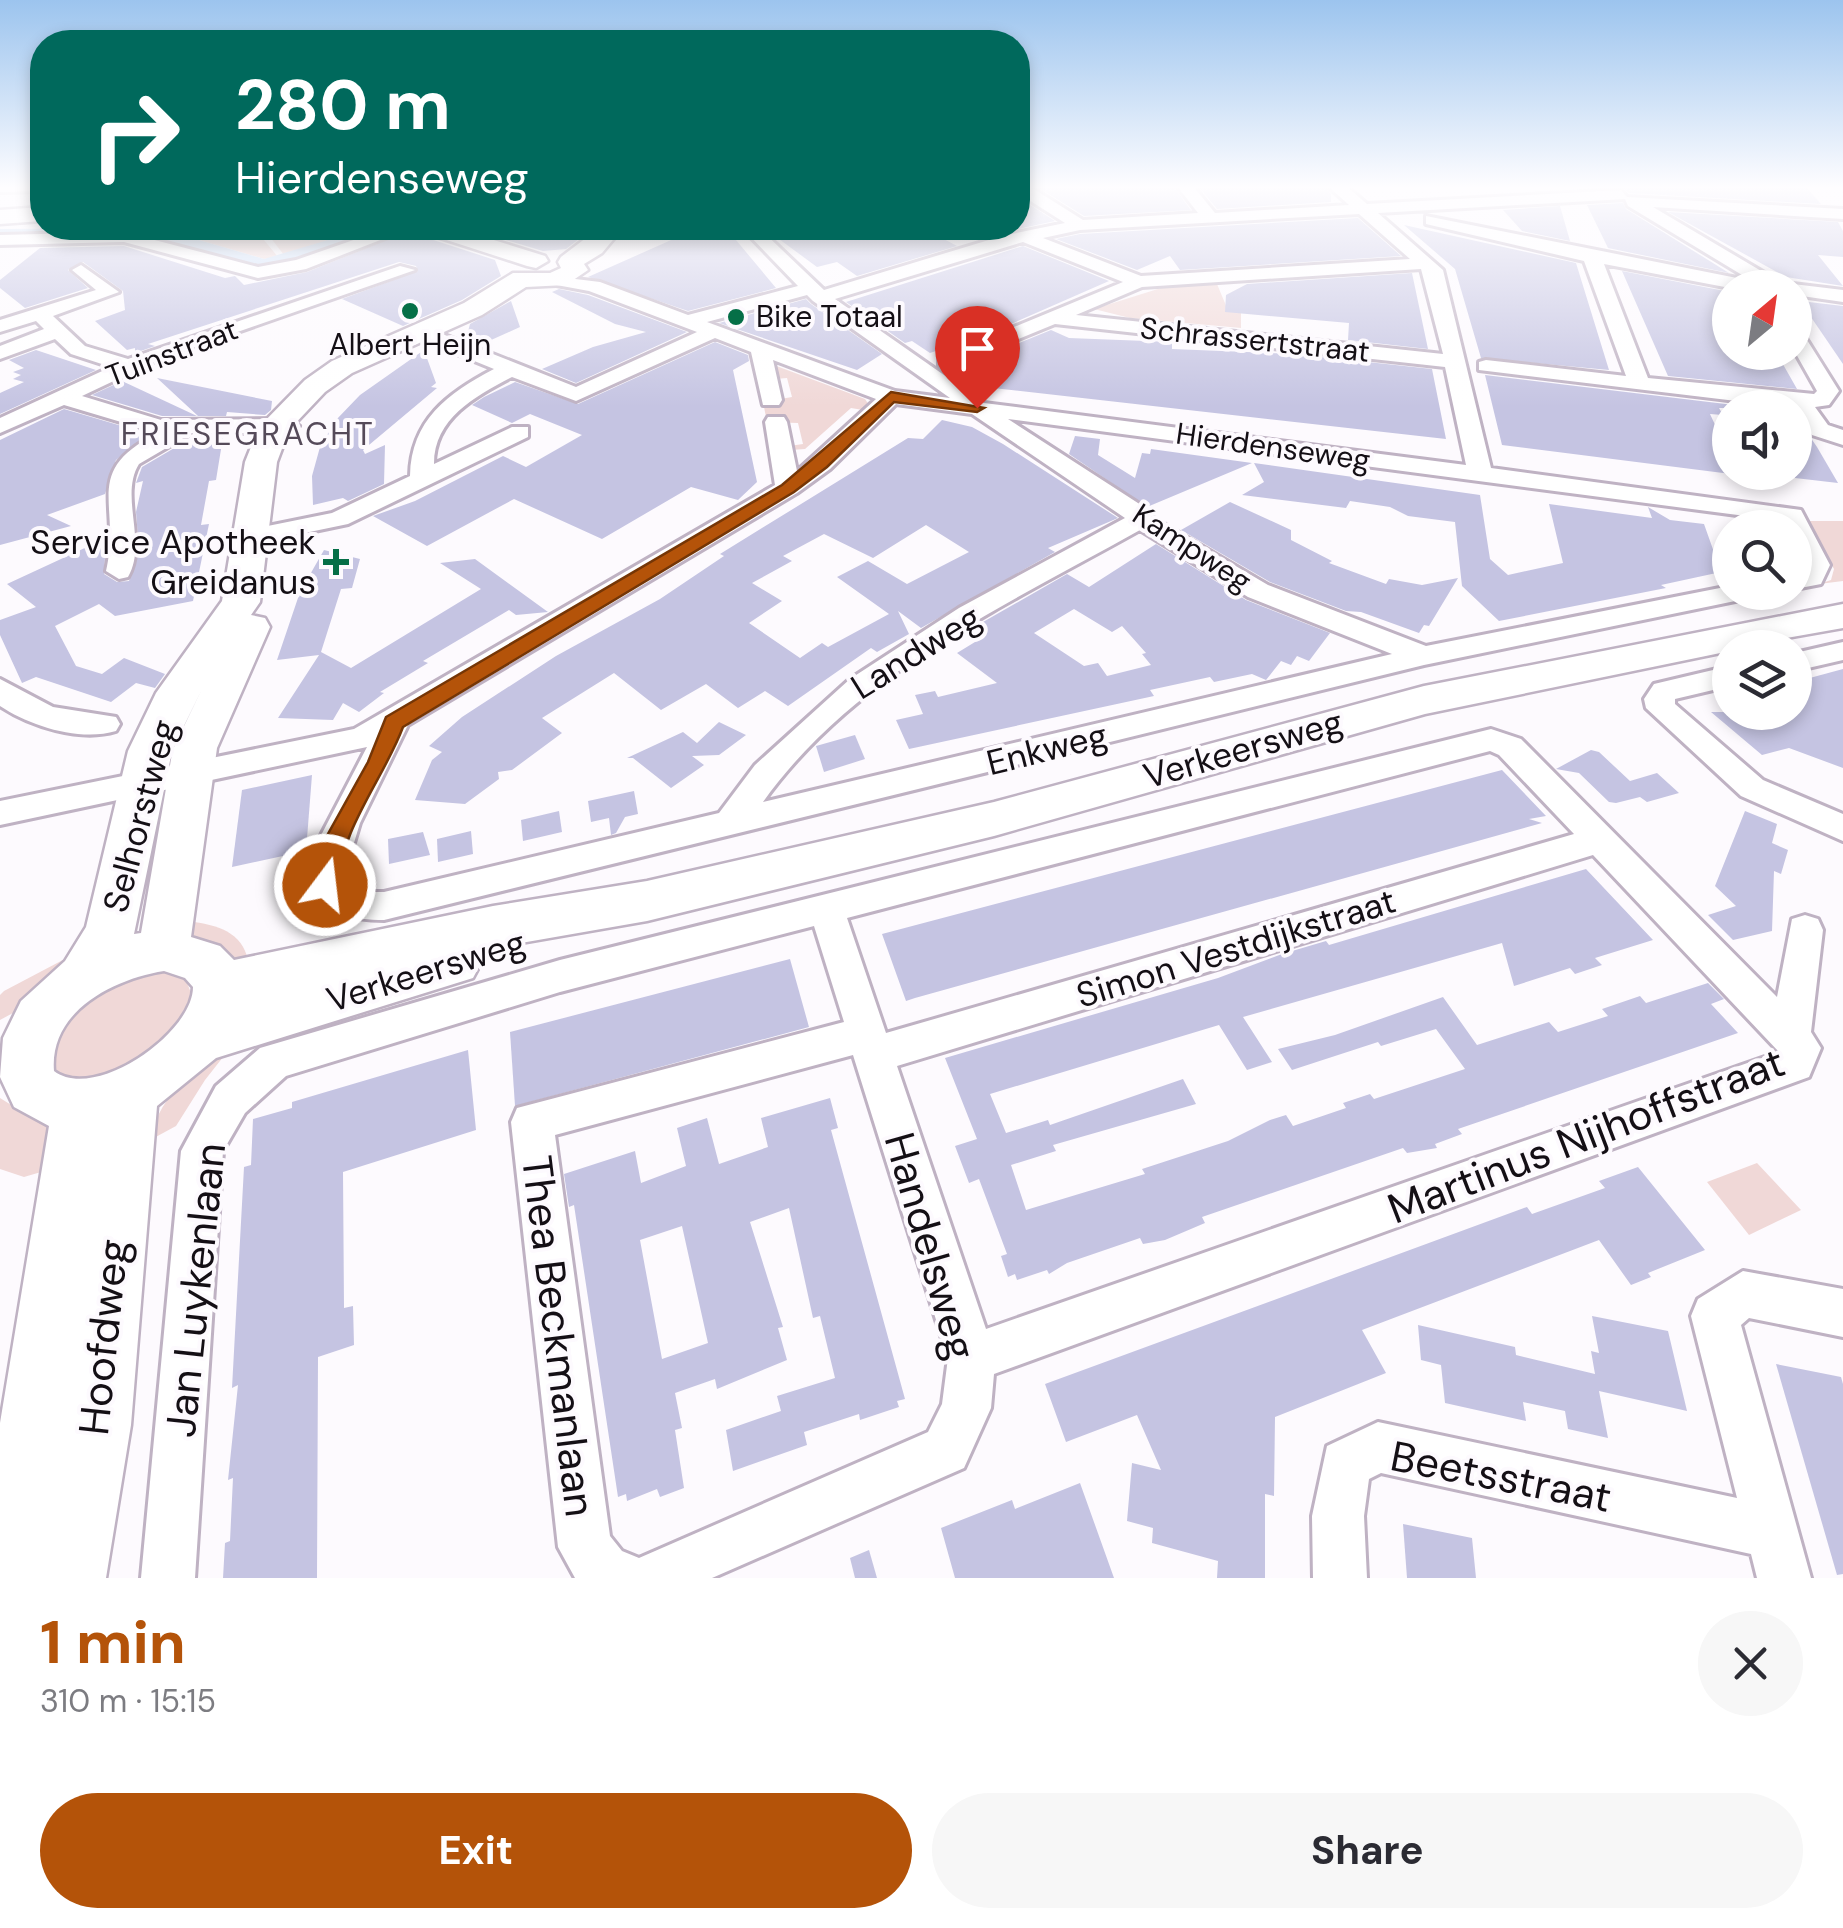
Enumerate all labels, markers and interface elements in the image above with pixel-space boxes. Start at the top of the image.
text: 280 m [235,60,451,151]
icon: right [70,70,200,200]
text: Hierdenseweg [235,148,529,207]
north arrow [1712,270,1812,370]
map controls [1712,270,1812,730]
place label: Bike Totaal [756,297,903,336]
marker: Albert Heijn [399,300,421,322]
marker: Bike Totaal [725,306,747,328]
pin [935,306,1020,409]
street label: Schrassertstraat [1138,308,1372,371]
street label: Tuinstraat [100,310,243,395]
icon: arrive [950,321,1005,376]
place label: Albert Heijn [329,325,491,364]
button: sound [1712,390,1812,490]
district label: FRIESEGRACHT [121,413,375,455]
street label: Hierdenseweg [1173,414,1373,479]
street label: Kampweg [1125,495,1259,600]
button: search [1712,510,1812,610]
place label: Service Apotheek Greidanus [30,519,316,605]
marker: Service Apotheek Greidanus [325,551,347,573]
street label: Landweg [842,594,990,710]
button: layers [1712,630,1812,730]
street label: Verkeersweg [1138,699,1348,799]
street label: Enkweg [982,712,1112,786]
street label: Selhorstweg [92,715,188,917]
position arrow [273,833,377,937]
street label: Simon Vestdijkstraat [1071,878,1401,1018]
street label: Verkeersweg [321,919,531,1023]
street label: Martinus Nijhoffstraat [1380,1034,1792,1236]
street label: Handelsweg [872,1126,989,1366]
street label: Jan Luykenlaan [153,1140,238,1440]
street label: Thea Beckmanlaan [509,1152,608,1520]
street label: Hoofdweg [66,1236,141,1438]
street label: Beetsstraat [1386,1428,1616,1525]
text: 1 min [40,1603,186,1682]
button: close [1698,1611,1803,1716]
text: 310 m · 15:15 [40,1680,216,1722]
button: Exit [40,1793,912,1908]
button: Share [932,1793,1803,1908]

